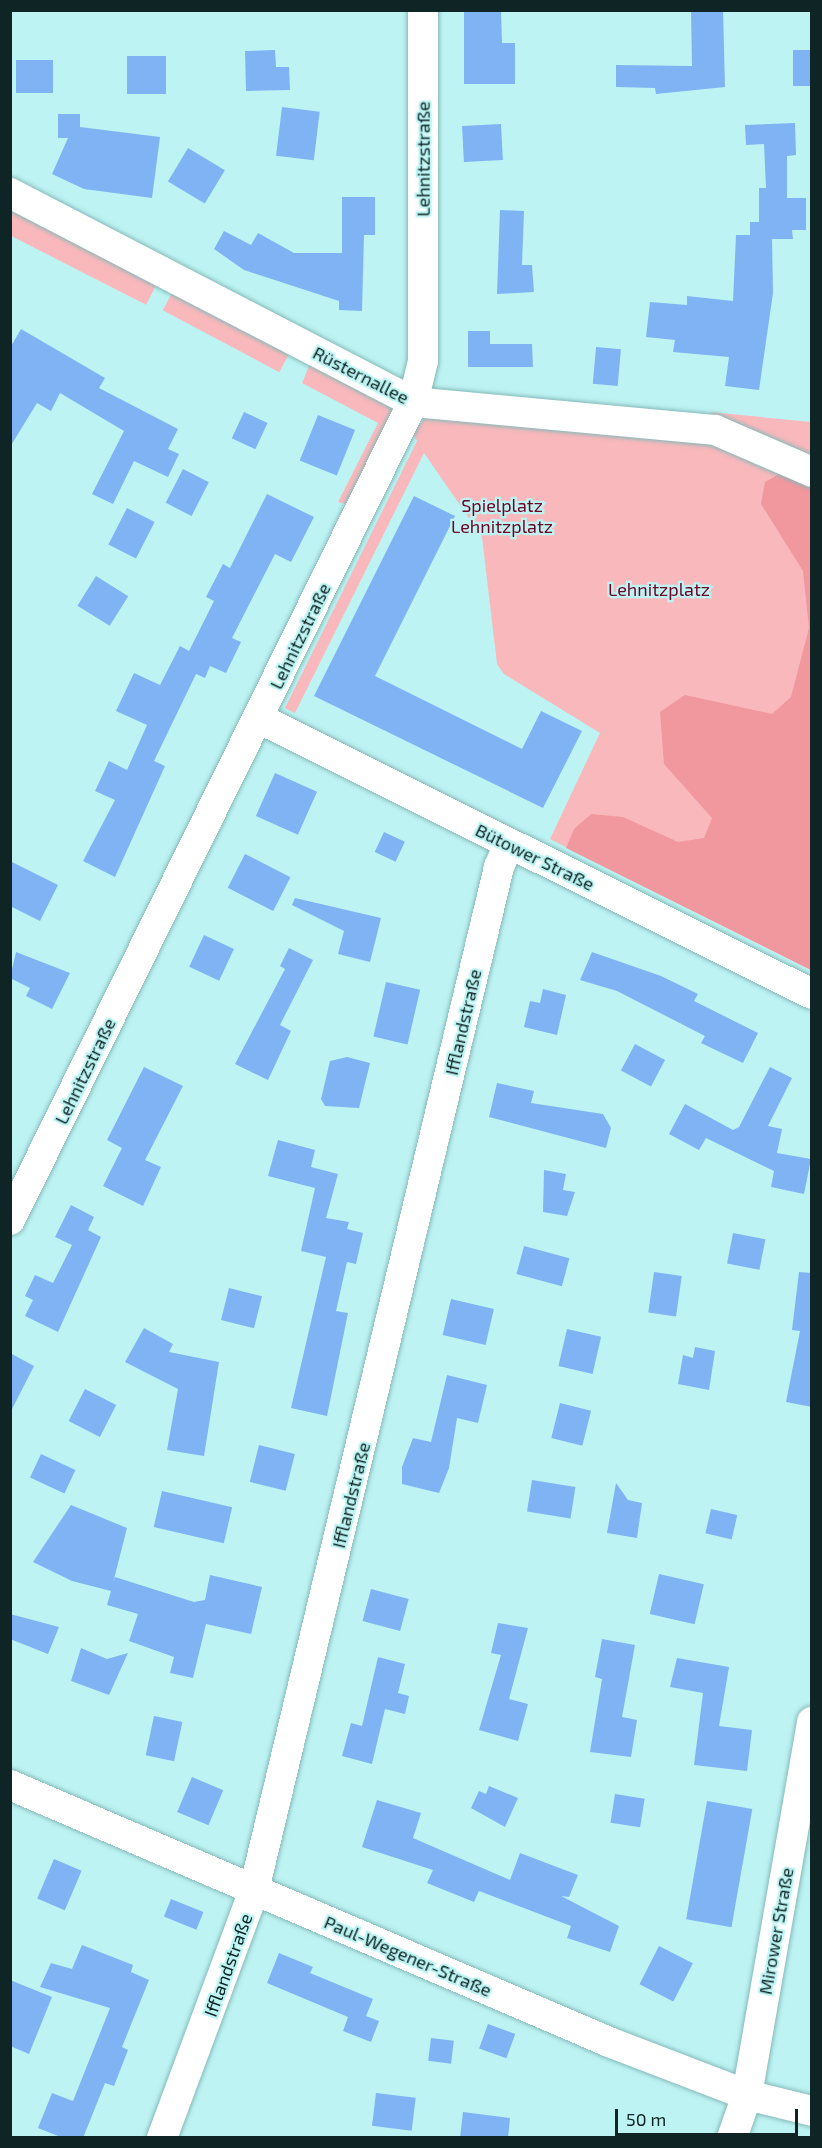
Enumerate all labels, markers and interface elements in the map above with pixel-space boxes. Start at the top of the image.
street label: Lehnitzstraße [412,101,434,217]
street label: Rüsternallee [309,342,413,408]
park label: Spielplatz Lehnitzplatz [451,495,553,538]
park label: Lehnitzplatz [608,578,710,600]
street label: Lehnitzstraße [265,579,335,693]
street label: Bütower Straße [472,819,598,895]
street label: Ifflandstraße [440,967,486,1077]
street label: Lehnitzstraße [50,1014,120,1128]
street label: Ifflandstraße [327,1440,375,1550]
street label: Mirower Straße [754,1866,798,1996]
street label: Ifflandstraße [199,1910,257,2020]
street label: Paul-Wegener-Straße [321,1911,495,2001]
scale bar [618,2097,801,2135]
text: 50 m [626,2108,666,2130]

